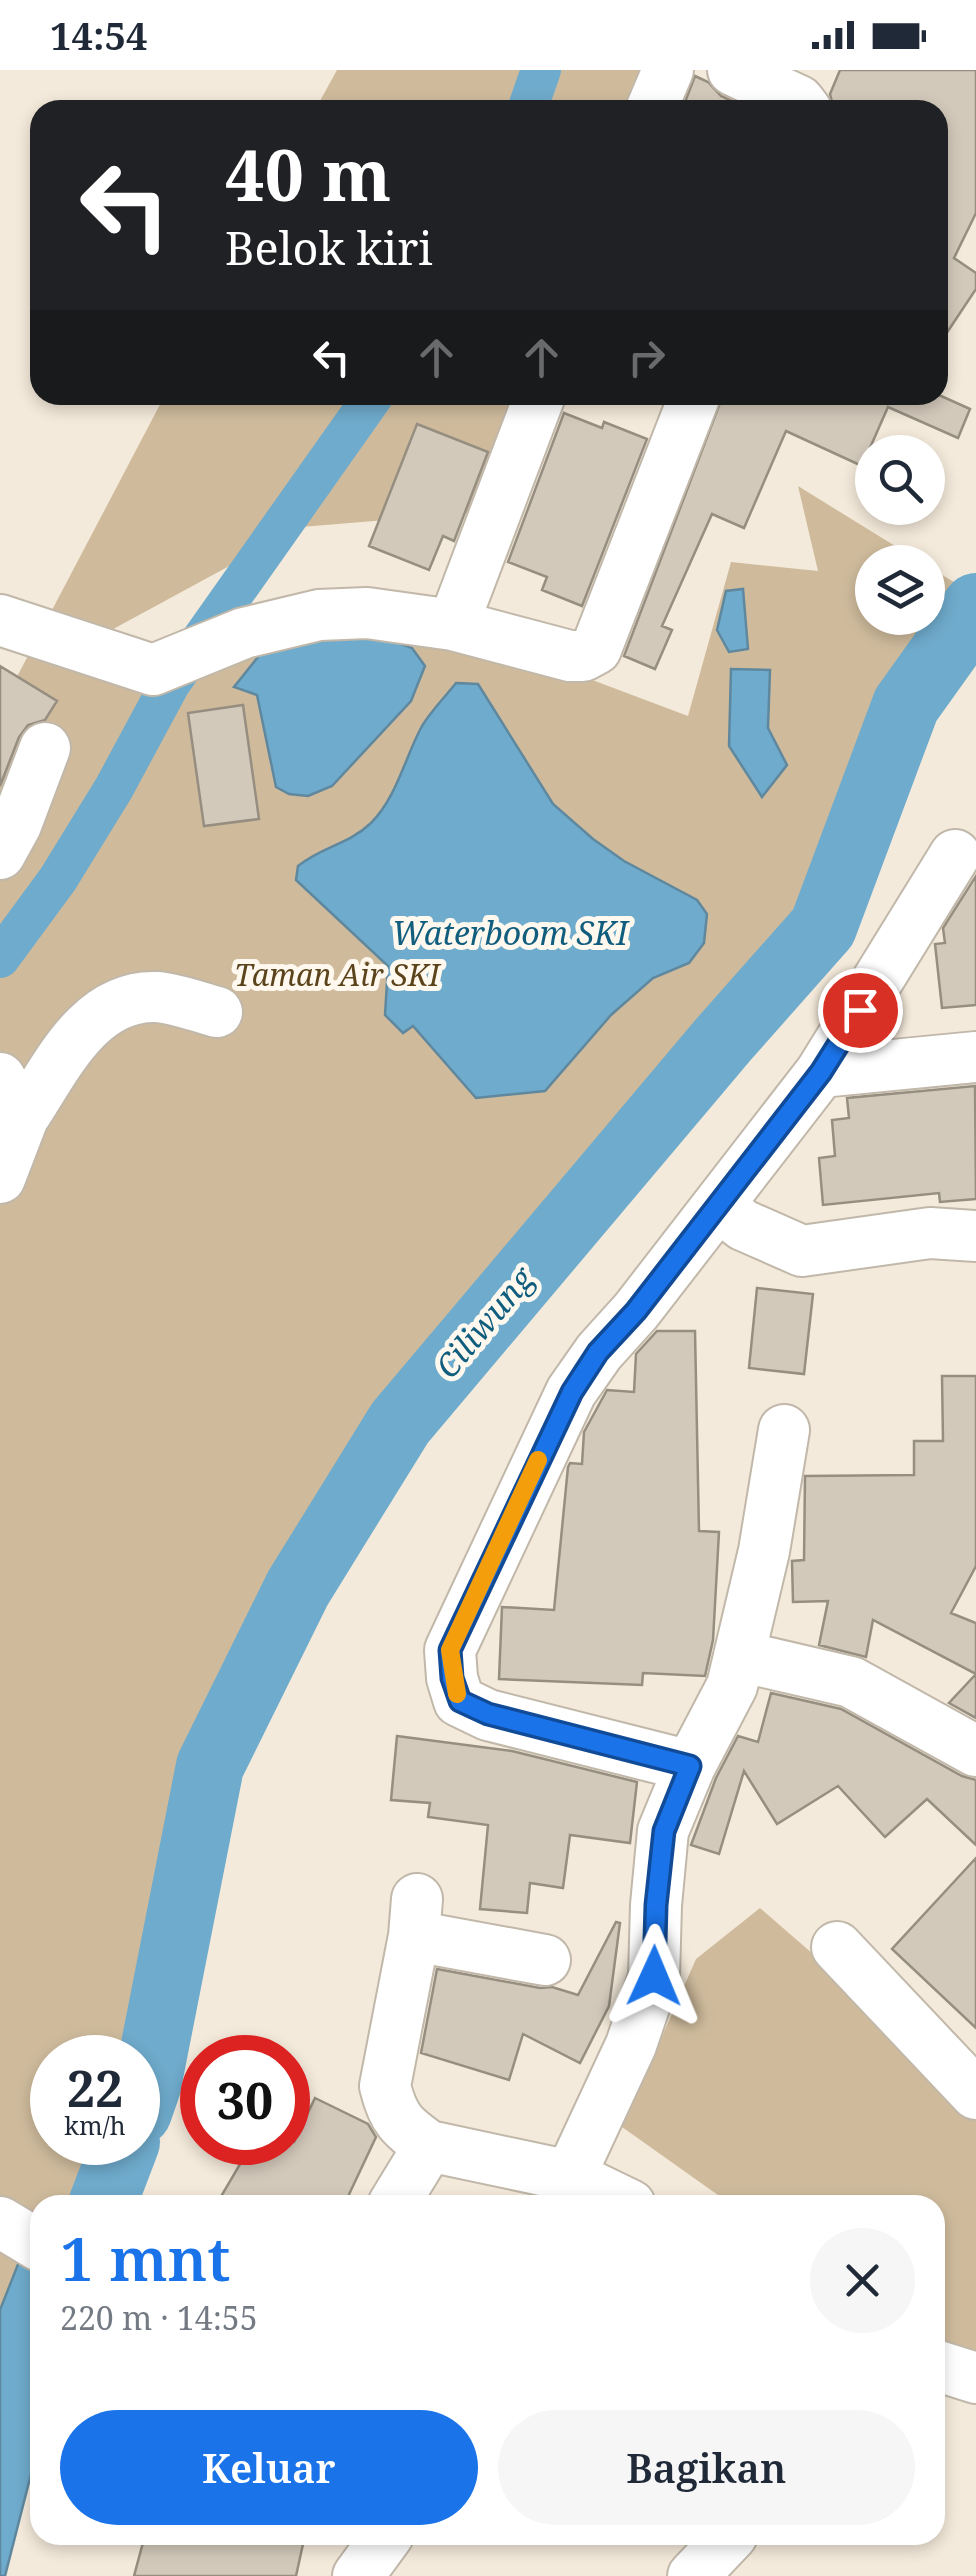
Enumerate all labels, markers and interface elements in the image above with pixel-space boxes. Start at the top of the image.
text: 14:54 [50,9,147,61]
text: 40 m [225,126,391,222]
icon: left [60,140,190,270]
text: Belok kiri [225,217,433,278]
icon: left [304,330,359,385]
icon: ahead [409,330,464,385]
icon: ahead [514,330,569,385]
icon: right [619,330,674,385]
map controls [855,435,945,635]
button: search [855,435,945,525]
button: layers [855,545,945,635]
water label: Waterboom SKI [392,911,630,954]
park label: Taman Air SKI [234,954,442,995]
pin [818,968,903,1053]
icon: arrive [833,983,888,1038]
water label: Ciliwung [425,1256,544,1386]
position arrow [602,1924,706,2028]
speed limit sign: 30 [180,2035,310,2165]
text: 22 [67,2054,123,2122]
text: km/h [64,2108,126,2142]
text: 1 mnt [60,2217,230,2299]
button: close [810,2228,915,2333]
text: 220 m · 14:55 [60,2296,258,2339]
button: Keluar [60,2410,478,2525]
button: Bagikan [498,2410,915,2525]

